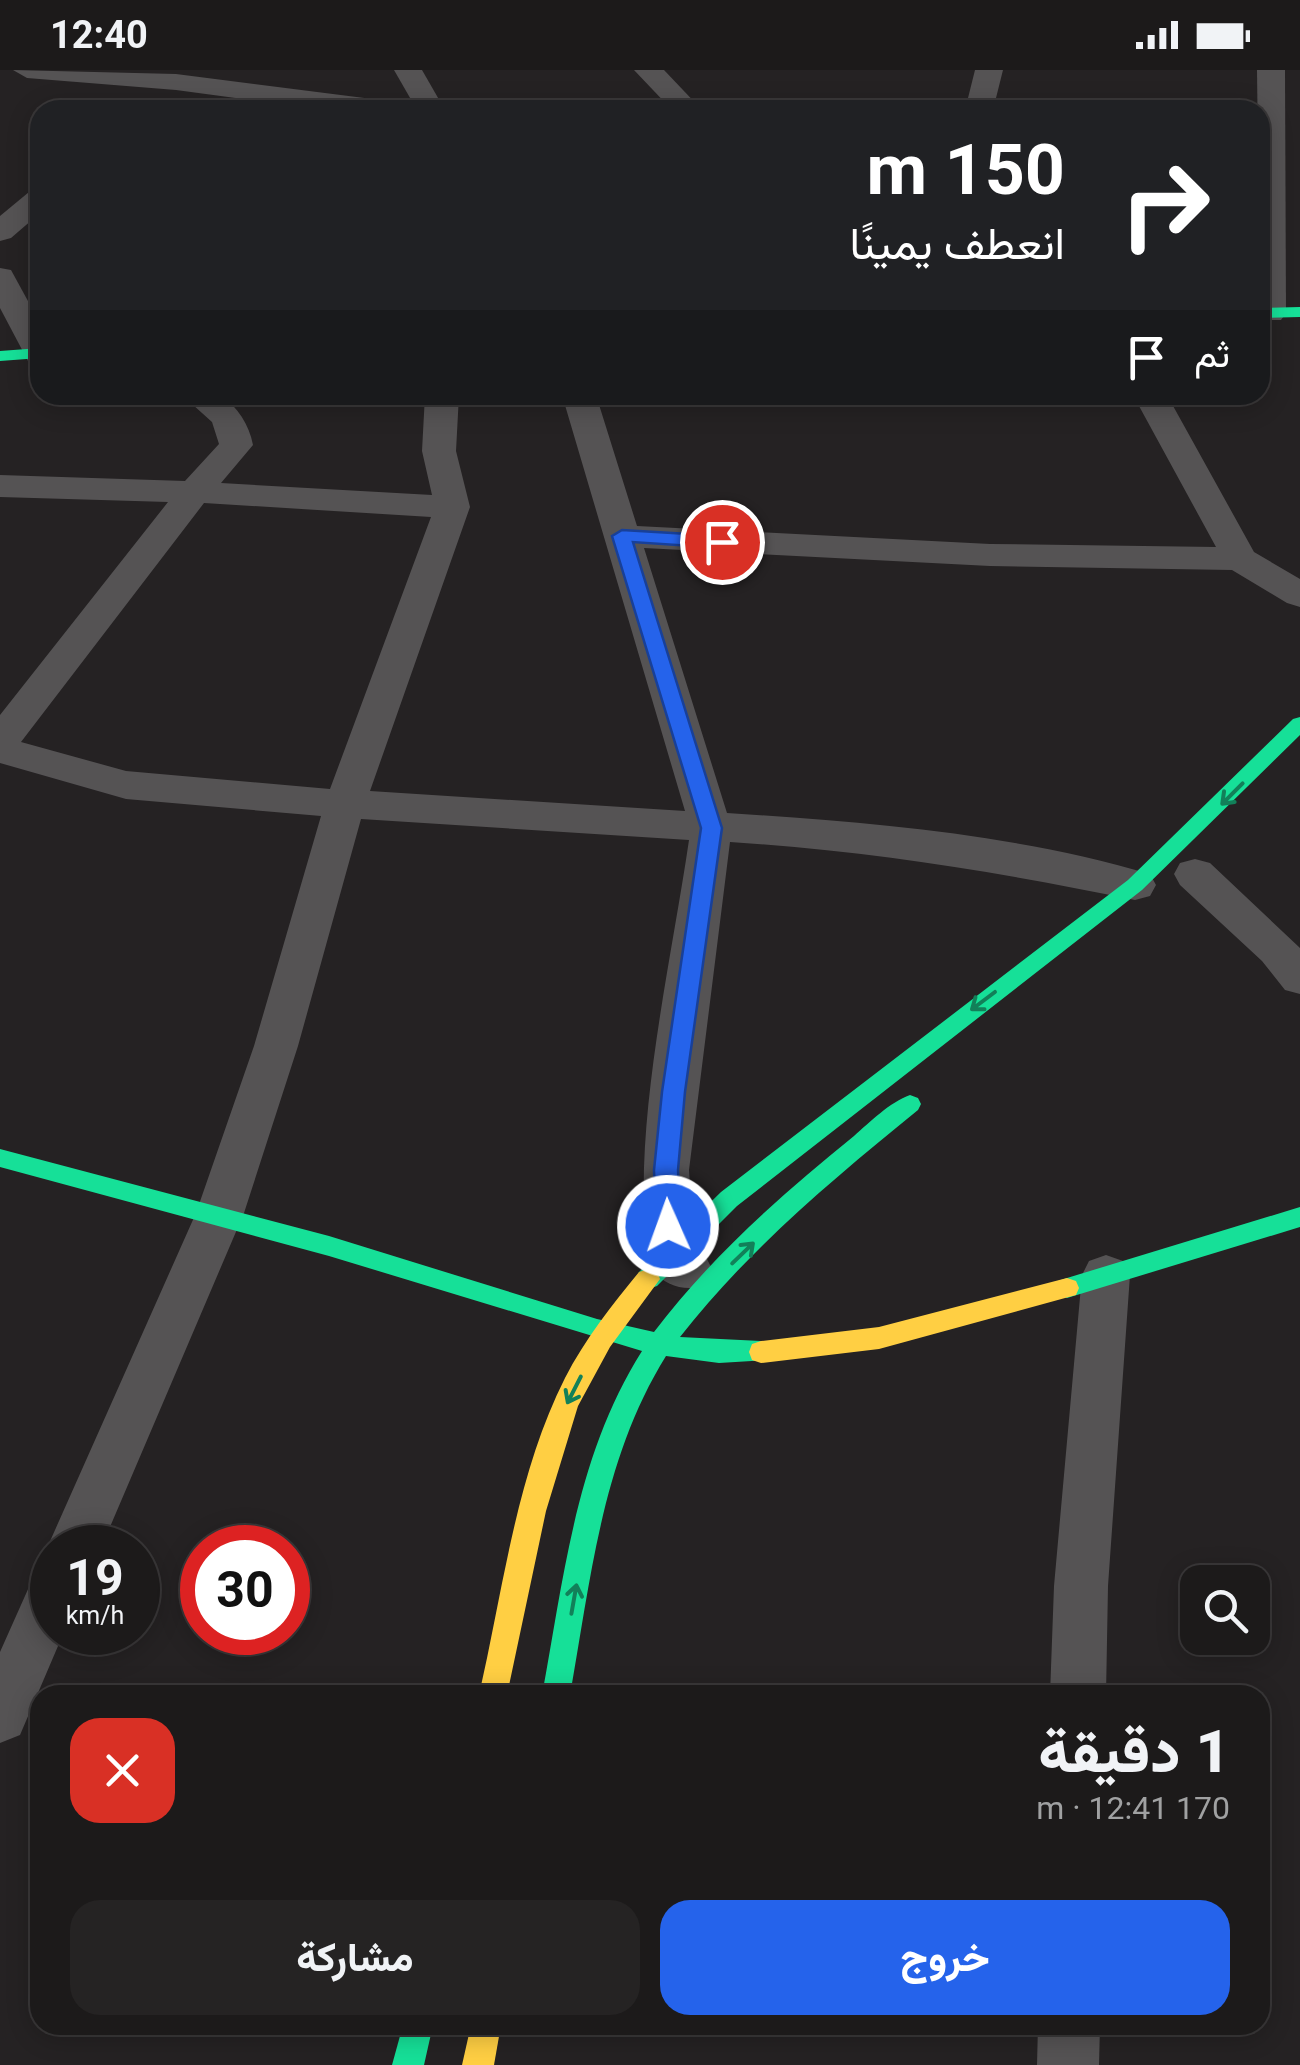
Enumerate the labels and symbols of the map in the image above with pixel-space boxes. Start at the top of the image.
pin [680,500,765,585]
one-way arrow [1221,781,1245,805]
one-way arrow [970,991,997,1012]
position arrow [616,1174,720,1278]
one-way arrow [731,1241,755,1265]
one-way arrow [564,1375,583,1405]
speed limit sign: 30 [180,1525,310,1655]
one-way arrow [565,1583,584,1616]

